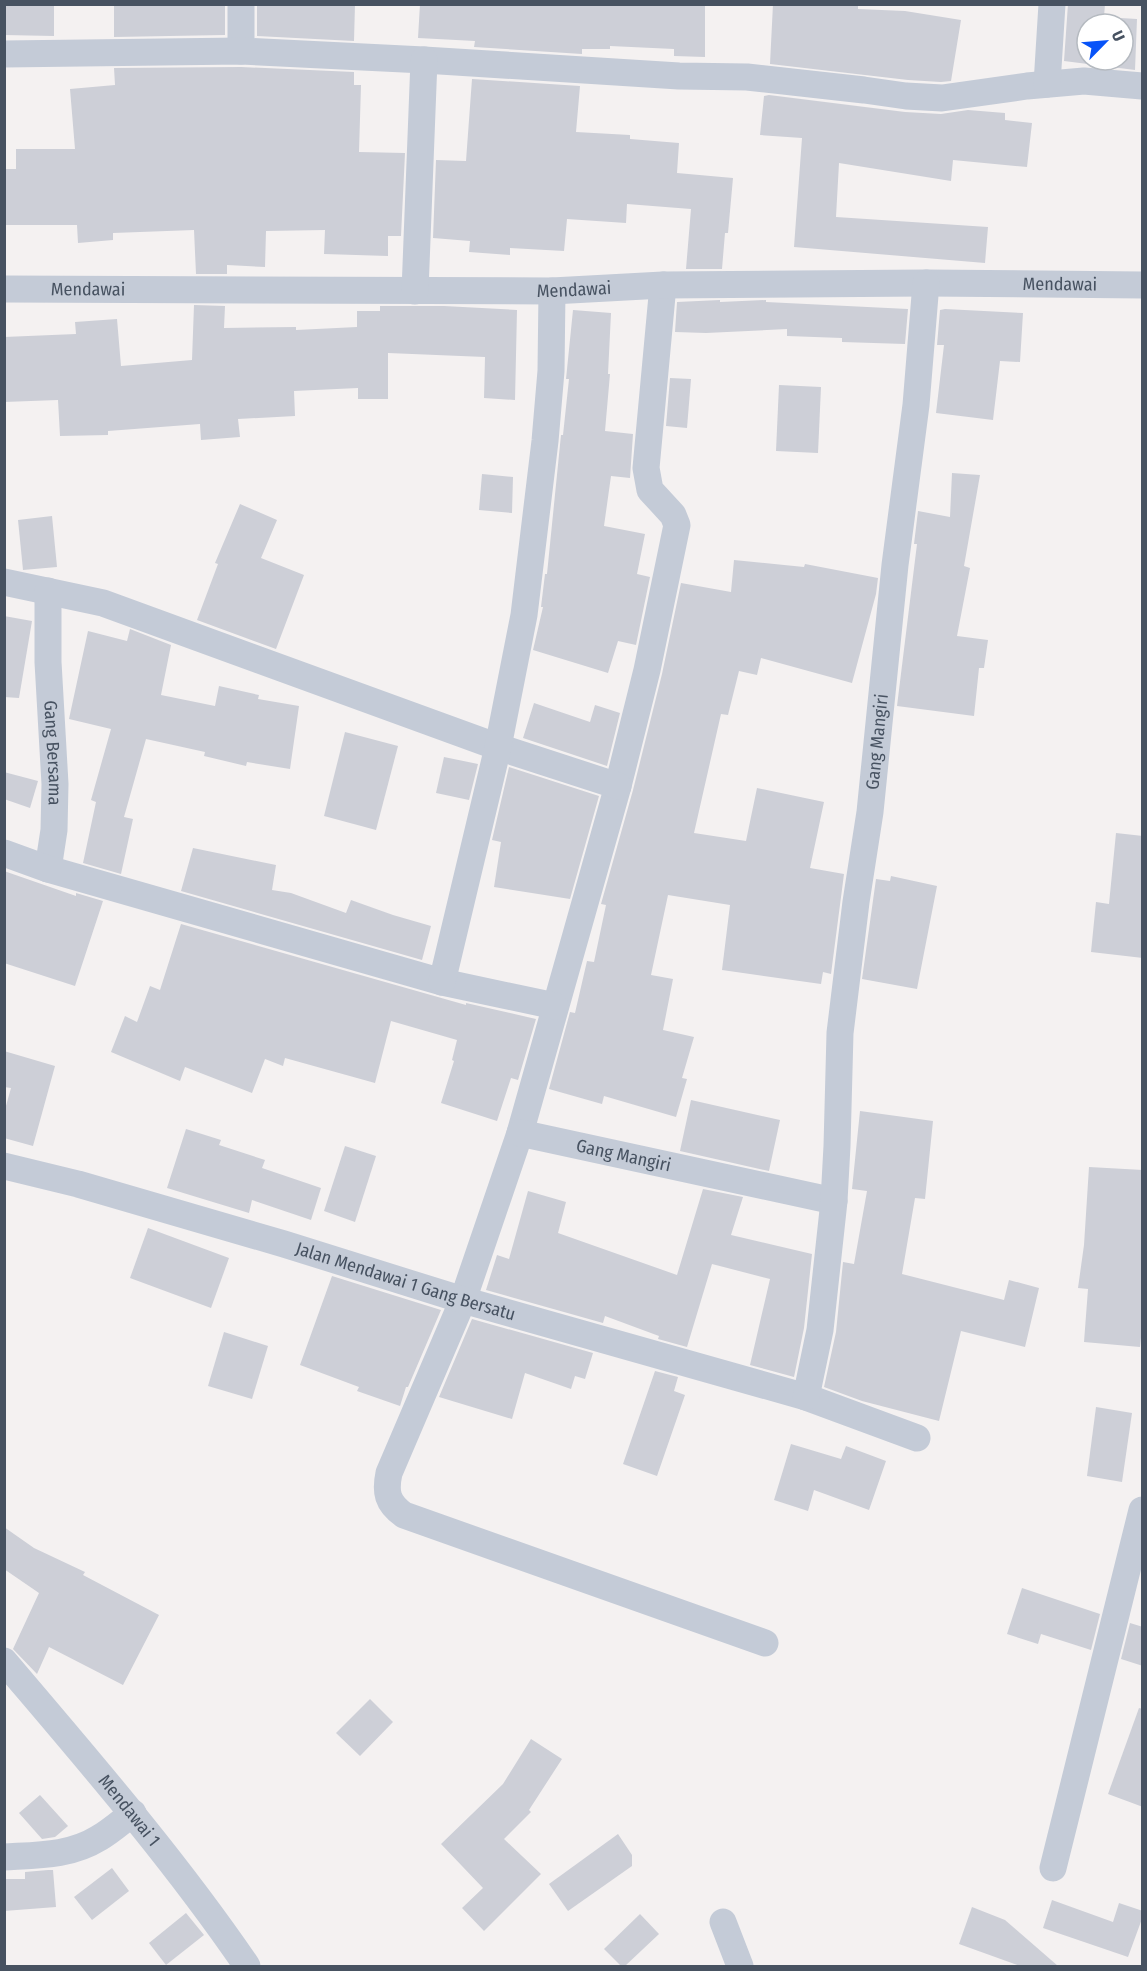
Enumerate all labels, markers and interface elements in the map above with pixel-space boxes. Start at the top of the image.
north arrow [1075,12,1135,72]
text: U [1108,28,1129,44]
street label: Mendawai [1022,273,1097,296]
street label: Mendawai [537,277,612,302]
street label: Mendawai [51,278,125,300]
street label: Gang Mangiri [861,693,893,791]
street label: Gang Bersama [39,700,66,806]
street label: Gang Mangiri [574,1134,673,1176]
street label: Jalan Mendawai 1 Gang Bersatu [293,1237,518,1325]
street label: Mendawai 1 [94,1770,165,1851]

